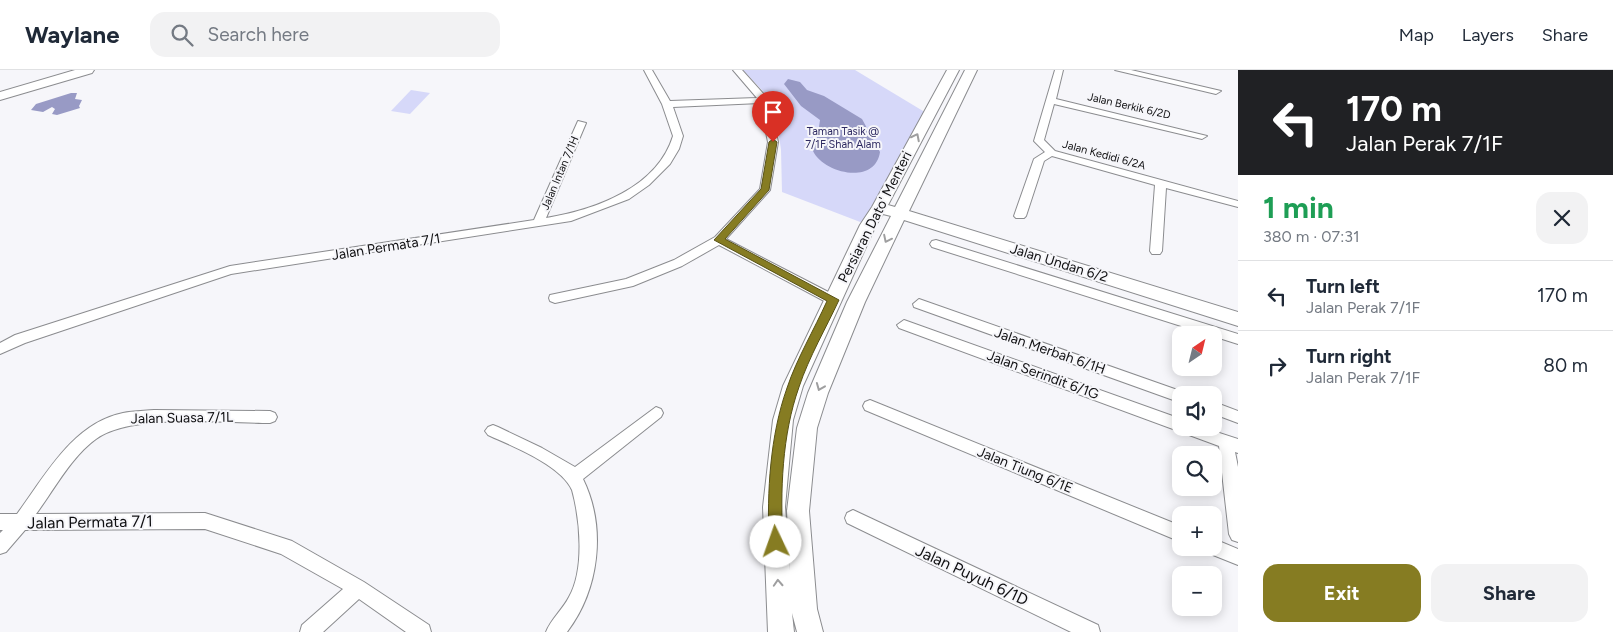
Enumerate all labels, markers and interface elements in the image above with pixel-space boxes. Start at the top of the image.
search box [150,12,500,57]
text: Waylane [25,20,120,49]
icon: search [168,21,196,49]
text: Search here [208,23,309,46]
text: Map [1399,24,1434,46]
text: Layers [1462,24,1514,46]
text: Share [1542,24,1588,46]
text: 170 m [1346,88,1442,130]
street label: Jalan Berkik 6/2D [1086,90,1172,122]
icon: left [1263,90,1328,155]
pin [752,91,794,142]
icon: arrive [759,98,787,126]
park label: Taman Tasik @ 7/1F Shah Alam [805,125,881,151]
text: Jalan Perak 7/1F [1346,130,1503,157]
one-way arrow [910,133,920,142]
street label: Jalan Intan 7/1H [539,134,581,212]
street label: Jalan Kedidi 6/2A [1061,138,1148,172]
street label: Persiaran Dato' Menteri [835,149,915,285]
text: 1 min [1263,189,1334,226]
button: close [1536,192,1588,244]
text: 380 m · 07:31 [1263,227,1360,246]
street label: Jalan Permata 7/1 [330,230,442,264]
one-way arrow [883,234,893,243]
street label: Jalan Undan 6/2 [1008,240,1110,286]
text: Turn left [1306,275,1380,298]
icon: left [1263,282,1291,310]
text: 170 m [1537,284,1588,307]
text: Jalan Perak 7/1F [1306,298,1420,317]
street label: Jalan Merbah 6/1H [992,324,1108,378]
north arrow [1172,326,1222,376]
map controls [1172,326,1222,616]
text: Turn right [1306,345,1392,368]
street label: Jalan Serindit 6/1G [985,347,1102,403]
icon: right [1263,352,1291,380]
text: 80 m [1543,354,1588,377]
text: Jalan Perak 7/1F [1306,368,1420,387]
one-way arrow [816,382,827,391]
button: sound [1172,386,1222,436]
street label: Jalan Suasa 7/1L [131,409,234,427]
street label: Jalan Tiung 6/1E [975,443,1075,497]
button: search [1172,446,1222,496]
button: + [1172,506,1222,556]
street label: Jalan Permata 7/1 [27,511,153,533]
position arrow [749,515,801,567]
street label: Jalan Puyuh 6/1D [913,541,1031,609]
button: Exit [1263,564,1421,622]
button: Share [1431,564,1588,622]
button: − [1172,566,1222,616]
one-way arrow [773,579,784,587]

